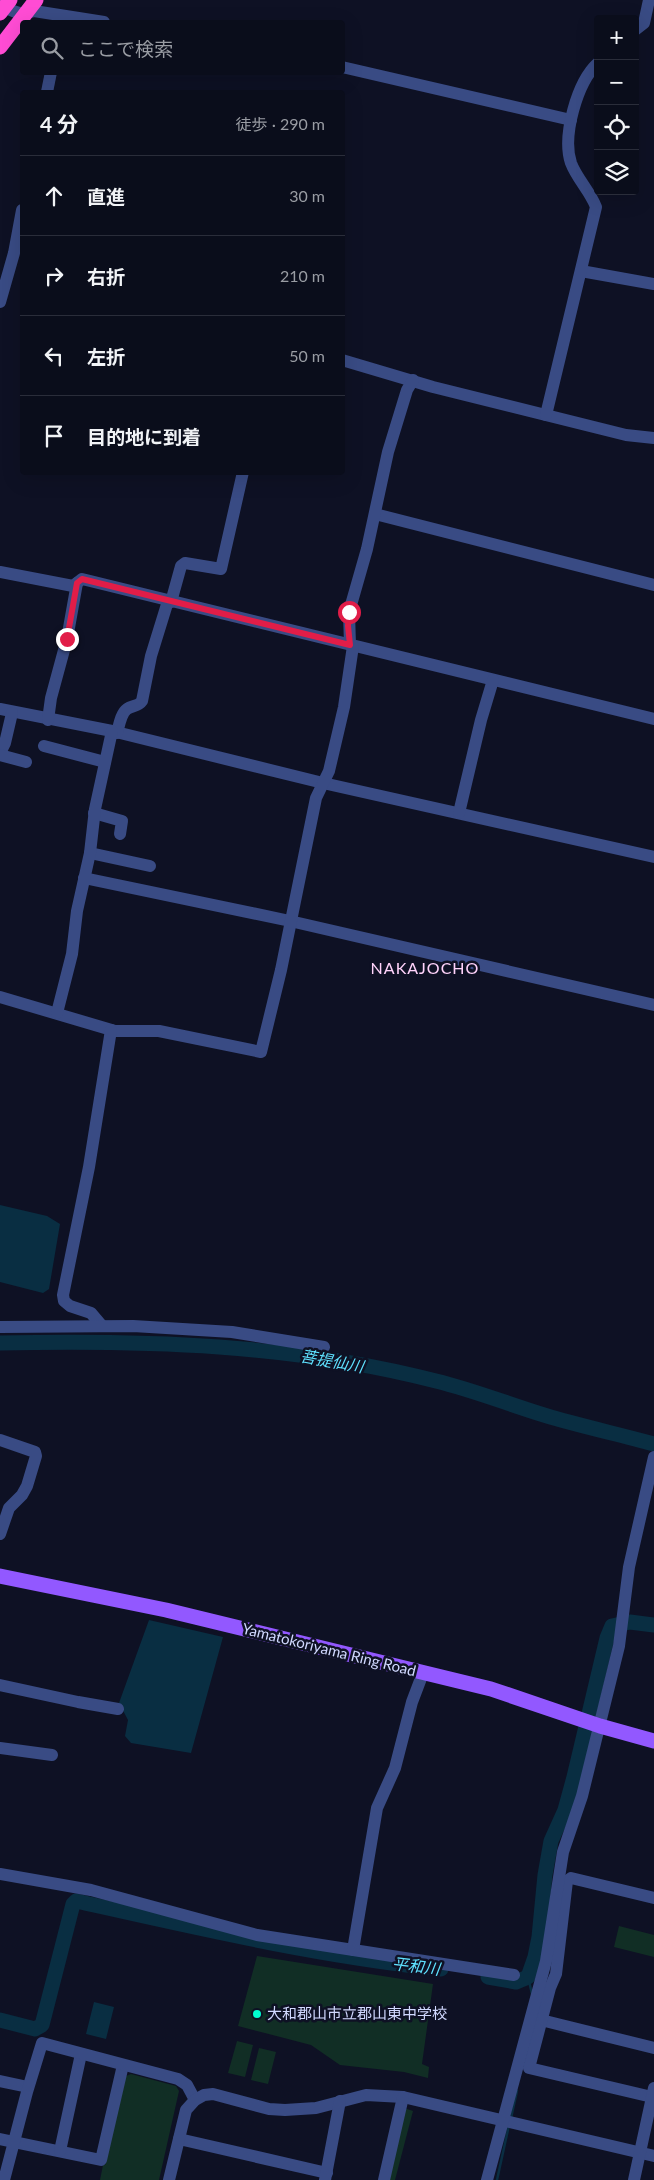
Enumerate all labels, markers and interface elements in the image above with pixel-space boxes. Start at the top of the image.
map controls [594,15,639,195]
button: + [594,15,639,60]
search box [20,20,345,75]
icon: search [38,34,66,62]
text: ここで検索 [78,37,173,60]
button: − [594,60,639,105]
button: locate [594,105,639,150]
text: 4 分 [40,111,78,136]
text: 徒歩 · 290 m [236,114,325,133]
button: layers [594,150,639,195]
icon: ahead [40,182,68,210]
text: 直進 [87,185,125,208]
text: 30 m [289,186,325,205]
icon: right [40,262,68,290]
text: 右折 [87,265,125,288]
text: 210 m [280,266,325,285]
icon: left [40,342,68,370]
text: 左折 [87,345,125,368]
text: 50 m [289,346,325,365]
icon: arrive [40,422,68,450]
text: 目的地に到着 [87,425,201,448]
route start [338,601,361,624]
route end [56,628,79,651]
district label: NAKAJOCHO [371,958,479,977]
water label: 菩提仙川 [299,1346,367,1376]
street label: Yamatokoriyama Ring Road [241,1619,418,1679]
water label: 平和川 [391,1953,443,1978]
place label: 大和郡山市立郡山東中学校 [267,2004,447,2022]
marker: 大和郡山市立郡山東中学校 [251,2008,263,2020]

